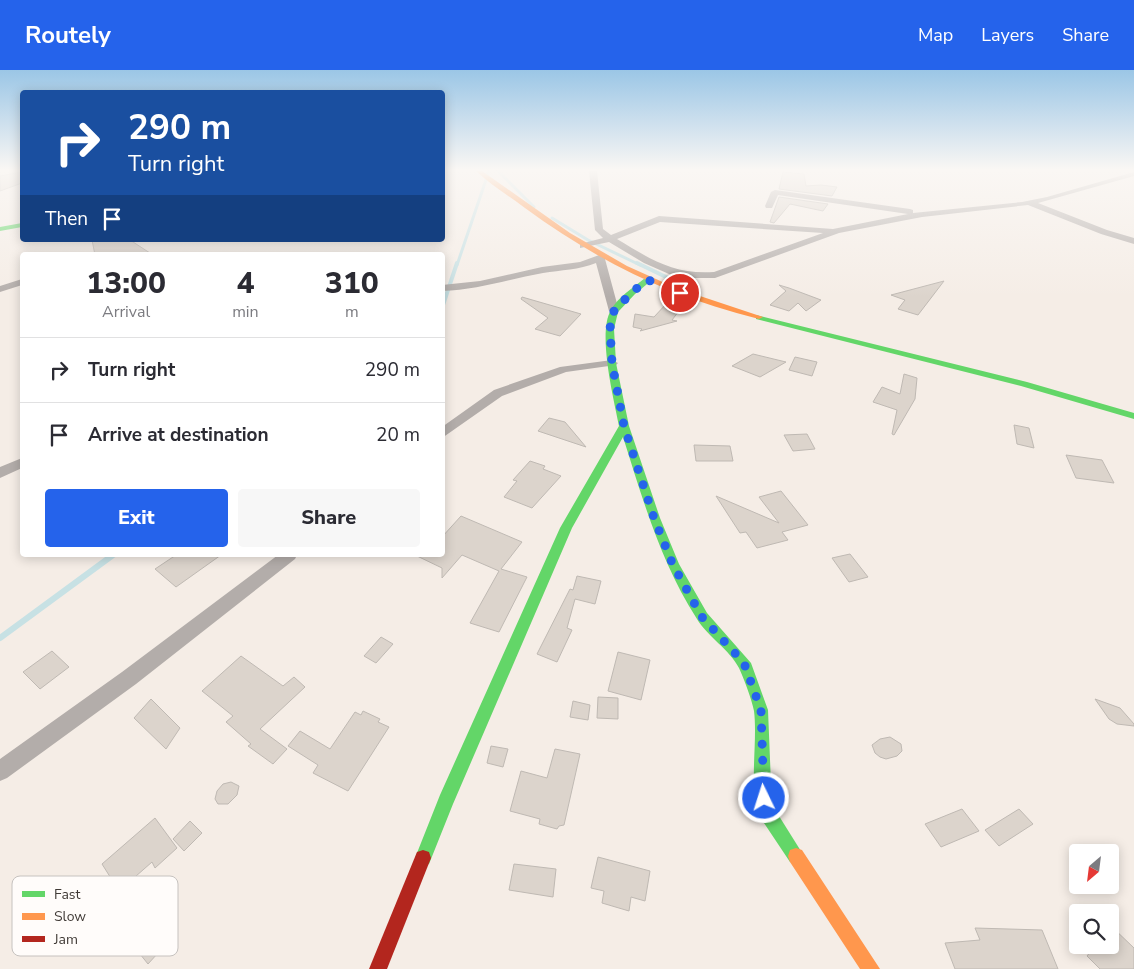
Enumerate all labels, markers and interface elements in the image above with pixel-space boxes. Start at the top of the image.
text: Routely [25,19,111,51]
text: Map [918,23,953,47]
text: Layers [981,23,1034,47]
text: Share [1062,23,1109,47]
text: 290 m [128,104,231,151]
icon: right [45,110,110,175]
text: Turn right [128,149,224,179]
icon: arrive [98,205,126,233]
text: Then [45,206,88,232]
text: 13:00 [86,263,166,304]
text: 4 [236,263,254,304]
text: 310 [325,263,379,304]
pin [659,272,701,314]
icon: arrive [666,279,694,307]
text: Arrival [102,301,150,323]
text: min [232,301,259,323]
text: m [345,301,359,323]
icon: right [45,356,73,384]
text: Turn right [88,357,175,383]
text: 290 m [365,357,420,383]
icon: arrive [45,421,73,449]
text: Arrive at destination [88,422,269,448]
text: 20 m [376,422,420,448]
button: Exit [45,489,228,547]
button: Share [238,489,420,547]
position arrow [737,771,789,823]
north arrow [1069,844,1119,894]
map controls [1069,844,1119,954]
legend [12,876,178,956]
text: Fast [54,885,80,904]
button: search [1069,904,1119,954]
text: Slow [54,907,86,926]
text: Jam [53,930,78,949]

